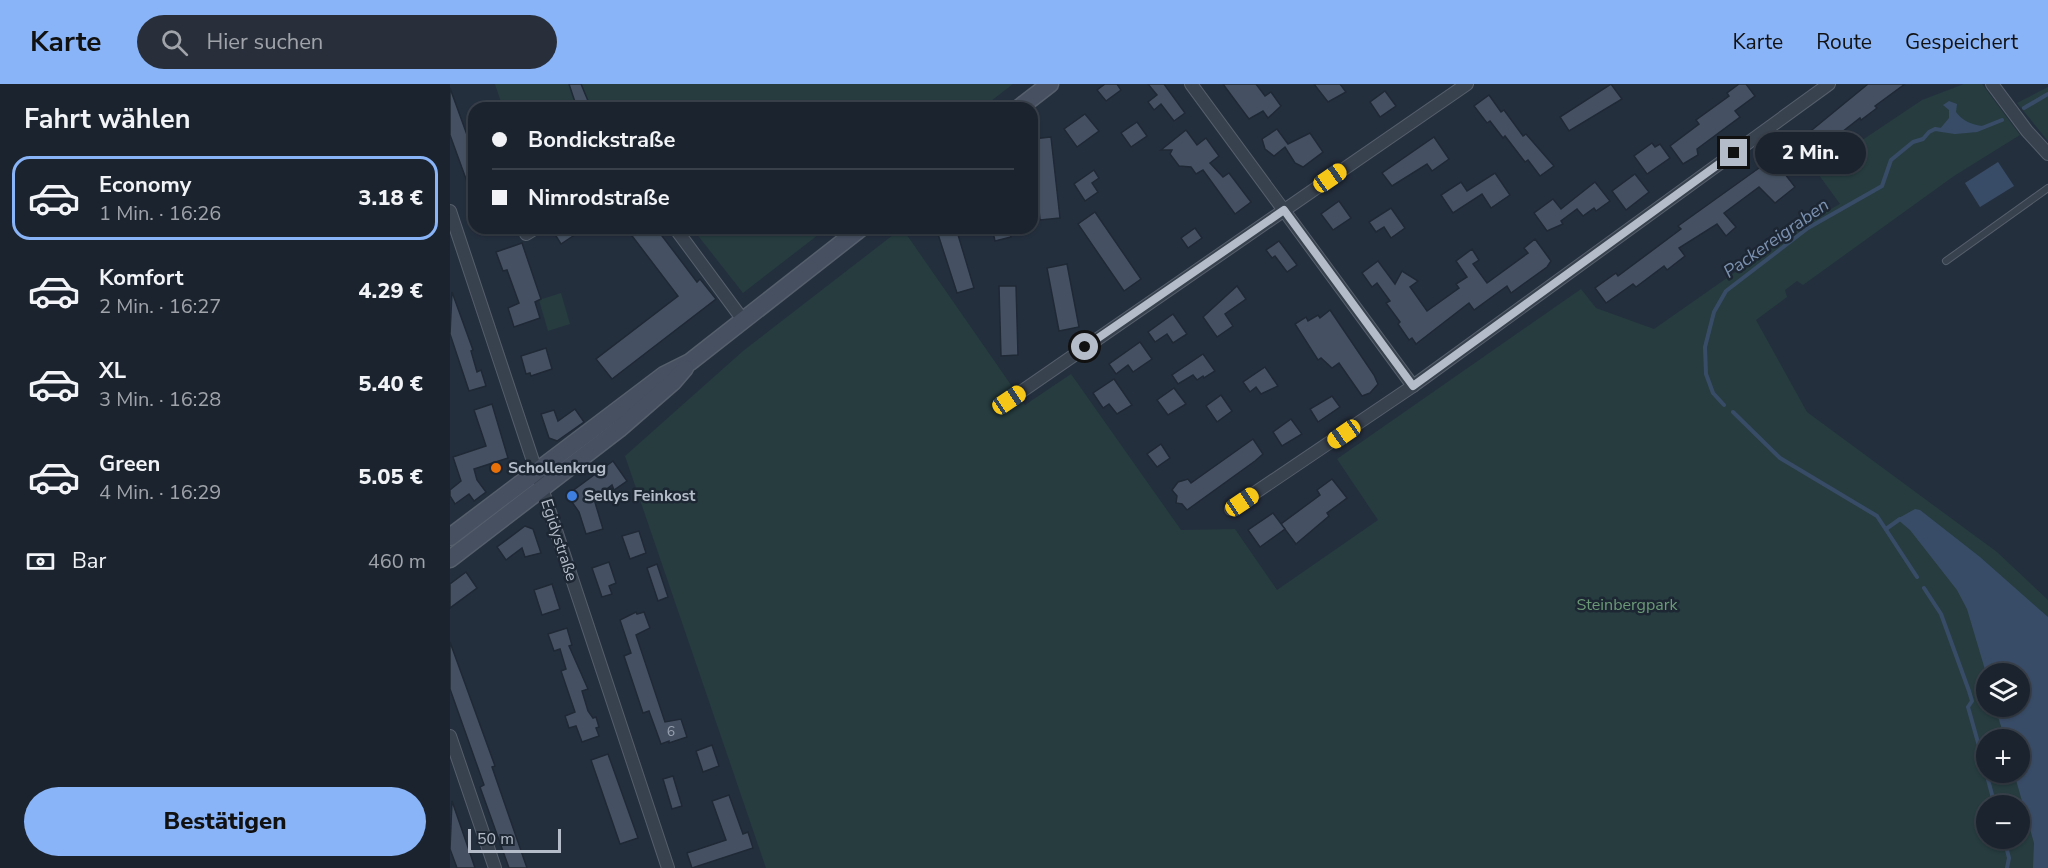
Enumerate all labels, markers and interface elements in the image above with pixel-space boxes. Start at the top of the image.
search box [137,15,557,69]
text: Karte [30,23,101,61]
icon: search [158,26,191,59]
text: Hier suchen [206,27,323,57]
text: Karte [1733,28,1783,56]
text: Route [1816,28,1872,56]
text: Gespeichert [1905,28,2018,56]
text: Fahrt wählen [24,101,190,138]
text: Bondickstraße [528,125,675,155]
callout: 2 Min. [1755,132,1866,174]
route end [1720,139,1747,166]
text: 2 Min. [1782,139,1839,166]
car [1310,160,1350,196]
text: Economy [99,170,191,200]
icon: car [27,171,81,225]
text: 3.18 € [358,183,423,213]
text: Nimrodstraße [528,183,670,213]
water label: Packereigraben [1718,193,1834,283]
text: 1 Min. · 16:26 [99,200,221,227]
text: Komfort [99,263,183,293]
icon: car [27,264,81,318]
text: 4.29 € [358,276,423,306]
text: 2 Min. · 16:27 [99,293,221,320]
route start [1071,333,1098,360]
text: XL [99,356,126,386]
icon: car [27,357,81,411]
text: 5.40 € [358,369,423,399]
car [989,382,1029,418]
text: 3 Min. · 16:28 [99,386,221,413]
car [1324,416,1364,452]
text: Green [99,449,160,479]
icon: car [27,450,81,504]
place label: Schollenkrug [508,457,606,479]
marker: Schollenkrug [489,461,503,475]
text: 5.05 € [358,462,423,492]
text: 4 Min. · 16:29 [99,479,221,506]
car [1222,484,1262,520]
place label: Sellys Feinkost [584,485,696,507]
marker: Sellys Feinkost [565,489,579,503]
street label: Egidystraße [535,496,583,584]
icon: cash [24,545,57,578]
text: Bar [72,546,106,576]
text: 460 m [368,548,426,575]
park label: Steinbergpark [1576,594,1679,616]
map controls [1976,663,2030,849]
button: layers [1976,663,2030,717]
house number: 6 [667,722,675,741]
button: + [1976,729,2030,783]
button: Bestätigen [24,787,426,856]
button: − [1976,795,2030,849]
scale bar [468,826,561,854]
text: 50 m [477,828,514,850]

